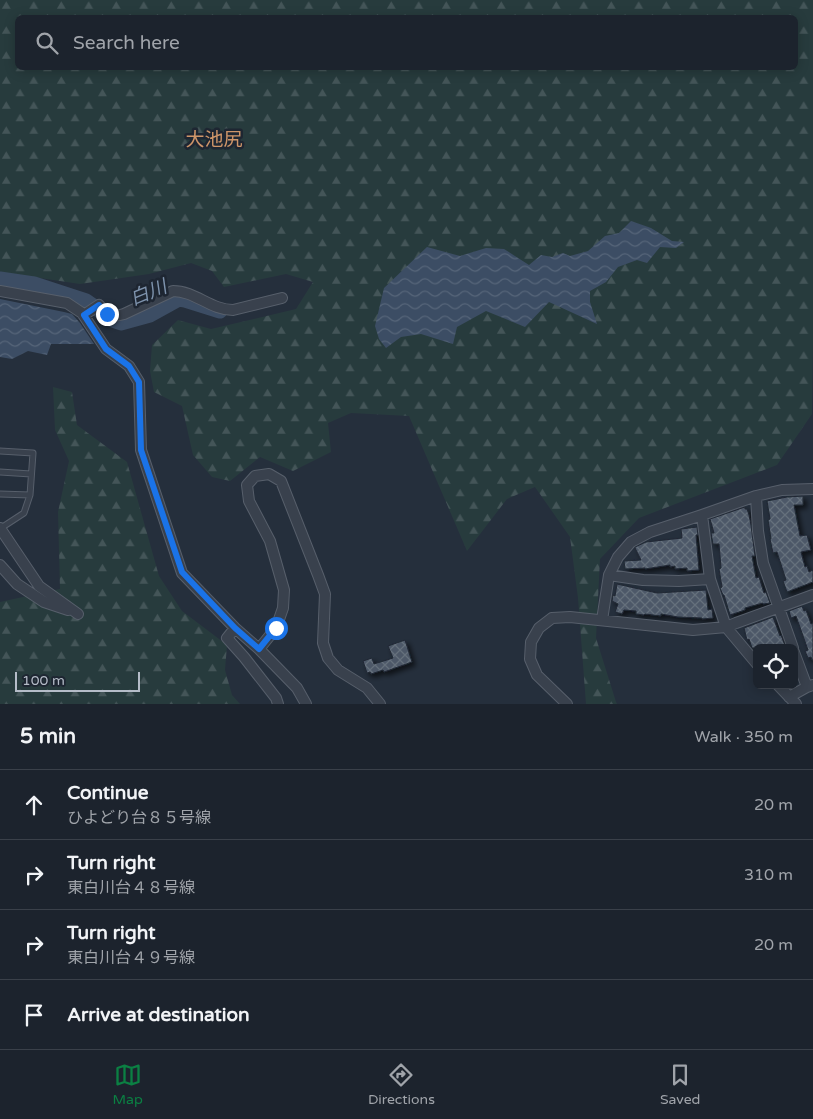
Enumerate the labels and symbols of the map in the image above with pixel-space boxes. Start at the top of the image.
district label: 大池尻 [185,129,243,151]
water label: 白川 [127,275,172,310]
route end [96,303,119,326]
route start [265,617,288,640]
scale bar [15,669,140,692]

